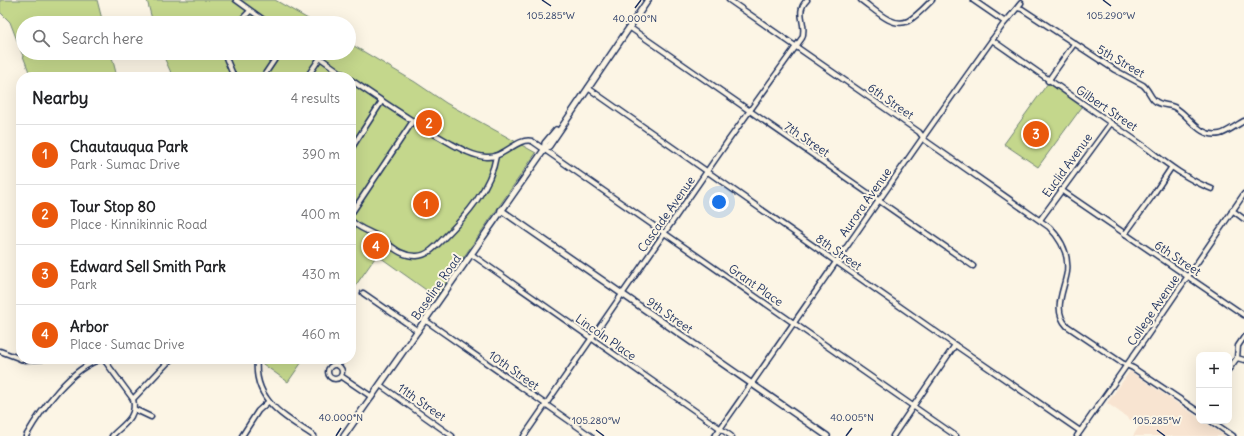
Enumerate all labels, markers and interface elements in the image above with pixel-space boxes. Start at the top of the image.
text: 105.285°W [527,9,575,22]
text: 105.290°W [1087,9,1135,22]
text: 40.000°N [613,12,657,25]
search box [16,16,356,60]
icon: search [30,27,52,49]
text: Search here [62,29,143,48]
street label: 5th Street [1094,41,1148,81]
street label: 6th Street [865,80,917,122]
street label: Gilbert Street [1073,82,1141,134]
text: Nearby [32,87,88,109]
text: 4 results [291,90,340,107]
pin: 2 [416,108,442,138]
street label: 7th Street [781,118,833,160]
pin: 3 [1023,119,1049,149]
street label: Euclid Avenue [1039,130,1095,200]
text: Chautauqua Park [70,137,188,156]
text: 1 [42,146,48,163]
text: 390 m [302,146,340,163]
text: Park · Sumac Drive [70,156,180,173]
street label: Aurora Avenue [836,165,894,239]
street label: Cascade Avenue [634,173,698,255]
pin: 1 [413,189,439,219]
your location [709,192,729,212]
text: Tour Stop 80 [70,197,156,216]
text: 2 [41,206,49,223]
text: 400 m [301,206,340,223]
text: Place · Kinnikinnic Road [70,216,207,233]
pin: 4 [363,231,389,261]
street label: 8th Street [813,231,865,273]
street label: 6th Street [1152,237,1204,279]
street label: Baseline Road [408,251,464,323]
text: Edward Sell Smith Park [70,257,226,276]
street label: Grant Place [726,261,786,309]
text: 3 [41,266,49,283]
text: 430 m [302,266,340,283]
street label: College Avenue [1124,272,1182,348]
text: Park [70,276,97,293]
street label: 9th Street [644,294,696,336]
street label: Lincoln Place [573,311,639,363]
text: Arbor [70,317,109,336]
text: 4 [41,326,49,343]
text: 460 m [302,326,340,343]
text: Place · Sumac Drive [70,336,185,353]
street label: 10th Street [486,347,542,393]
map controls [1196,352,1232,424]
button: + [1196,352,1232,388]
street label: 11th Street [395,380,449,424]
button: − [1196,388,1232,424]
text: 40.000°N [319,411,363,424]
text: 40.005°N [830,411,874,424]
text: 105.280°W [572,414,620,427]
text: 105.285°W [1133,414,1181,427]

